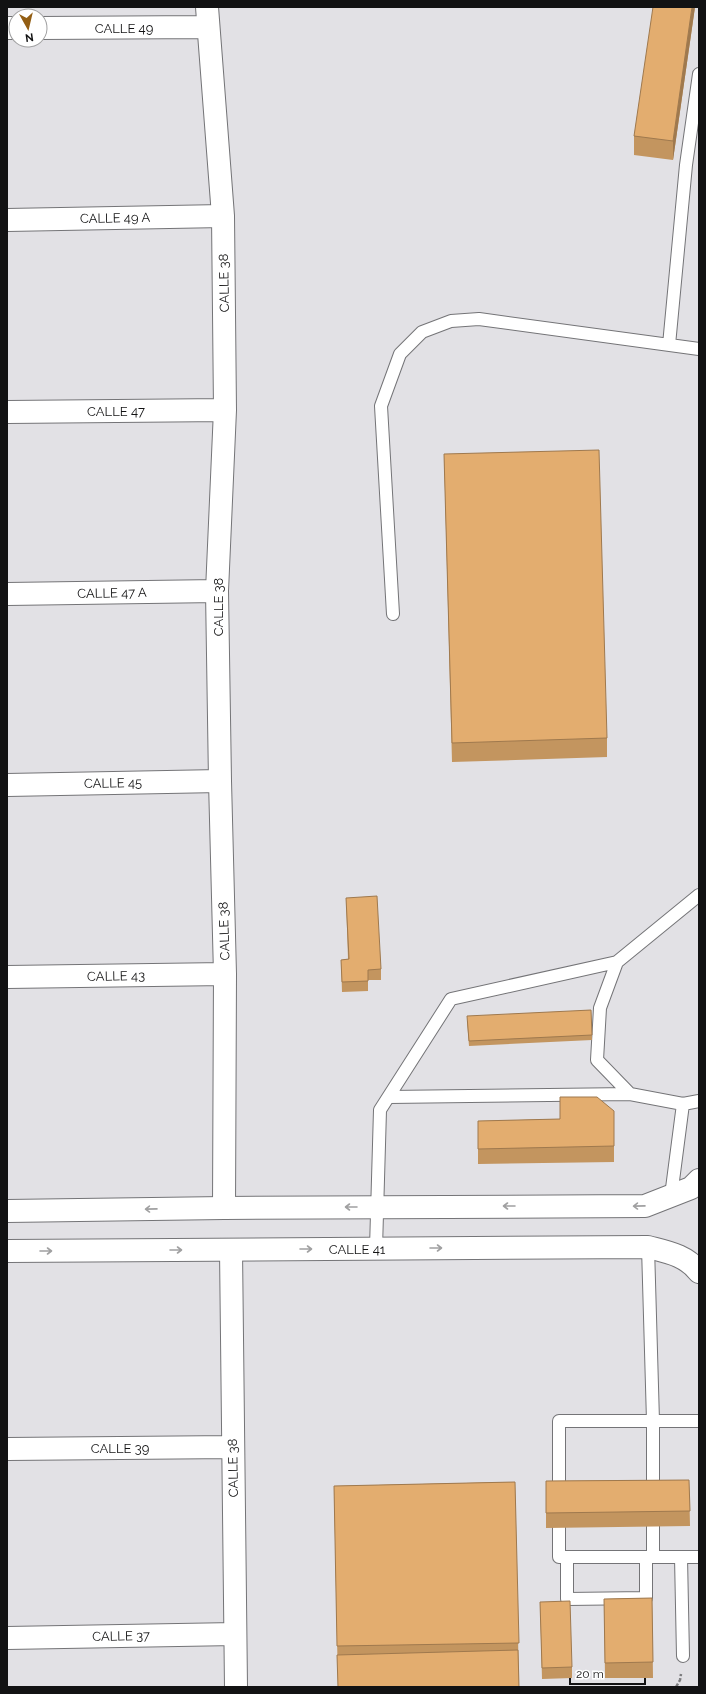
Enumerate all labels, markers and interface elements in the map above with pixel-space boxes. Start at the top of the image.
north arrow [8,8,48,48]
street label: CALLE 49 [95,21,154,36]
text: N [24,30,34,44]
street label: CALLE 49 A [80,210,151,226]
street label: CALLE 38 [216,253,232,312]
street label: CALLE 47 [87,404,145,419]
street label: CALLE 38 [211,577,226,636]
street label: CALLE 47 A [77,585,147,601]
street label: CALLE 45 [84,775,142,791]
street label: CALLE 38 [215,901,233,961]
street label: CALLE 43 [87,968,145,984]
one-way arrow [503,1202,516,1210]
one-way arrow [633,1202,646,1209]
one-way arrow [345,1203,358,1211]
one-way arrow [145,1205,158,1213]
street label: CALLE 41 [329,1242,386,1257]
one-way arrow [429,1244,442,1252]
one-way arrow [299,1245,312,1253]
one-way arrow [169,1246,182,1254]
one-way arrow [39,1247,52,1255]
street label: CALLE 38 [225,1438,241,1497]
street label: CALLE 39 [91,1441,150,1456]
street label: CALLE 37 [92,1628,150,1644]
scale bar [570,1660,645,1686]
text: 20 m [576,1667,604,1681]

